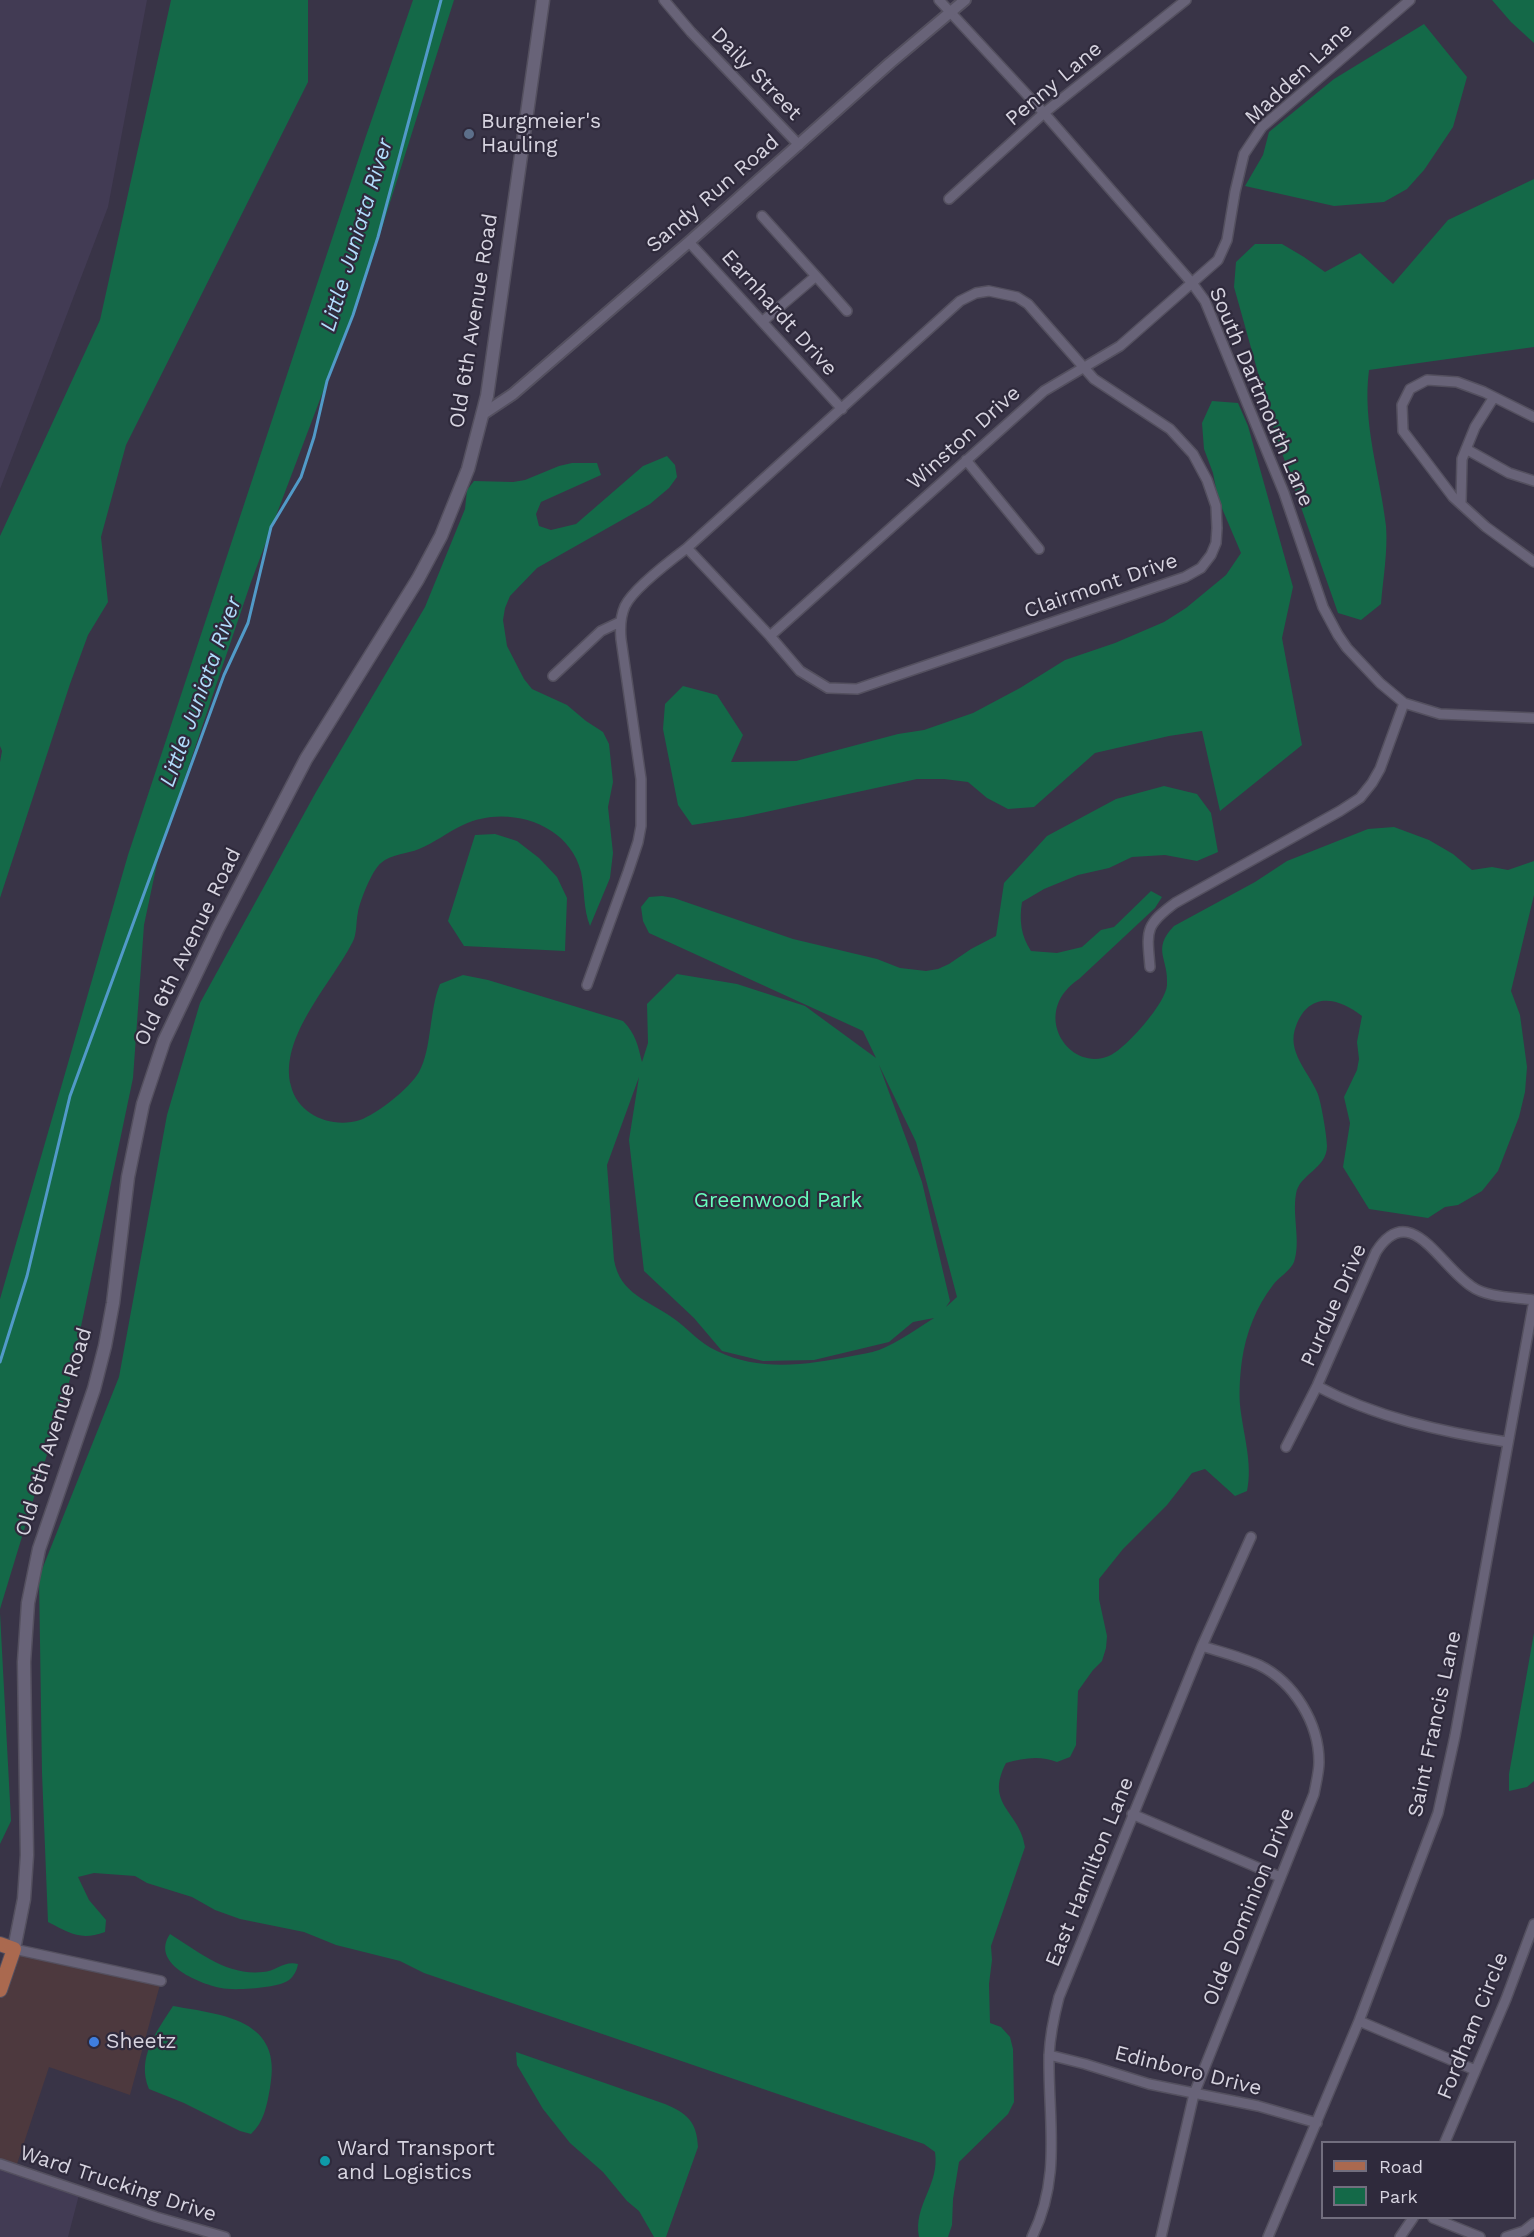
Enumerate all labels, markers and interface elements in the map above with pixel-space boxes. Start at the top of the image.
street label: Madden Lane [1240,18,1358,130]
street label: Daily Street [705,22,807,126]
street label: Penny Lane [1001,36,1107,132]
place label: Burgmeier's Hauling [481,109,601,159]
marker: Burgmeier's Hauling [462,127,476,141]
street label: Sandy Run Road [642,130,784,258]
water label: Little Juniata River [315,135,399,335]
street label: Old 6th Avenue Road [445,212,503,430]
street label: Earnhardt Drive [716,245,842,381]
street label: South Dartmouth Lane [1203,284,1319,510]
street label: Winston Drive [902,381,1026,495]
street label: Clairmont Drive [1021,548,1181,624]
water label: Little Juniata River [154,593,248,791]
street label: Old 6th Avenue Road [129,844,247,1050]
park label: Greenwood Park [694,1188,862,1214]
street label: Purdue Drive [1296,1240,1372,1370]
street label: Old 6th Avenue Road [10,1325,98,1539]
street label: Saint Francis Lane [1403,1629,1467,1819]
street label: East Hamilton Lane [1040,1774,1140,1970]
street label: Olde Dominion Drive [1198,1804,1300,2010]
street label: Fordham Circle [1432,1949,1514,2103]
place label: Sheetz [106,2029,176,2055]
marker: Sheetz [87,2035,101,2049]
street label: Edinboro Drive [1112,2041,1264,2101]
place label: Ward Transport and Logistics [337,2136,495,2186]
street label: Ward Trucking Drive [16,2140,220,2228]
legend [1321,2141,1516,2219]
marker: Ward Transport and Logistics [318,2154,332,2168]
text: Road [1379,2156,1423,2177]
text: Park [1379,2186,1418,2207]

